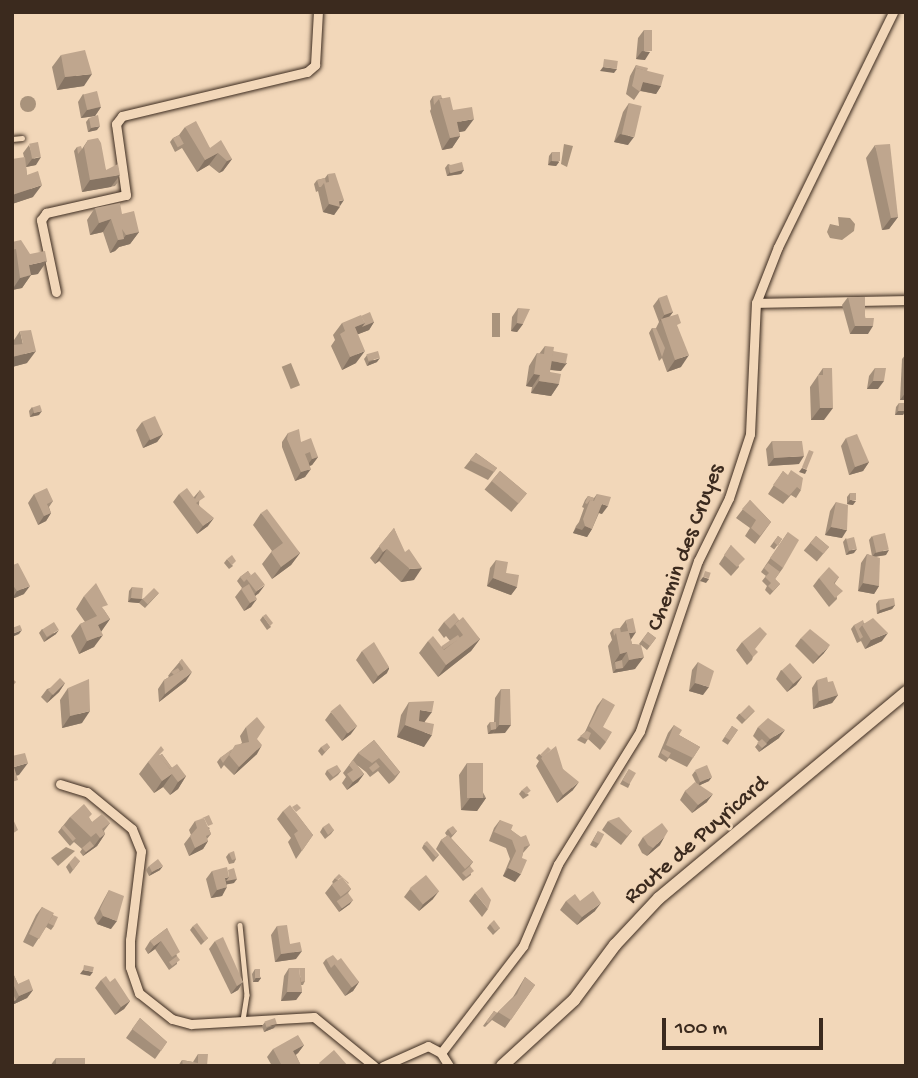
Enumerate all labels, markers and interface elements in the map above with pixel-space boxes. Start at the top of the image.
street label: Chemin des Cruyes [642,461,732,635]
street label: Route de Puyricard [619,771,775,911]
scale bar [666,1004,827,1048]
text: 100 m [675,1017,727,1042]

